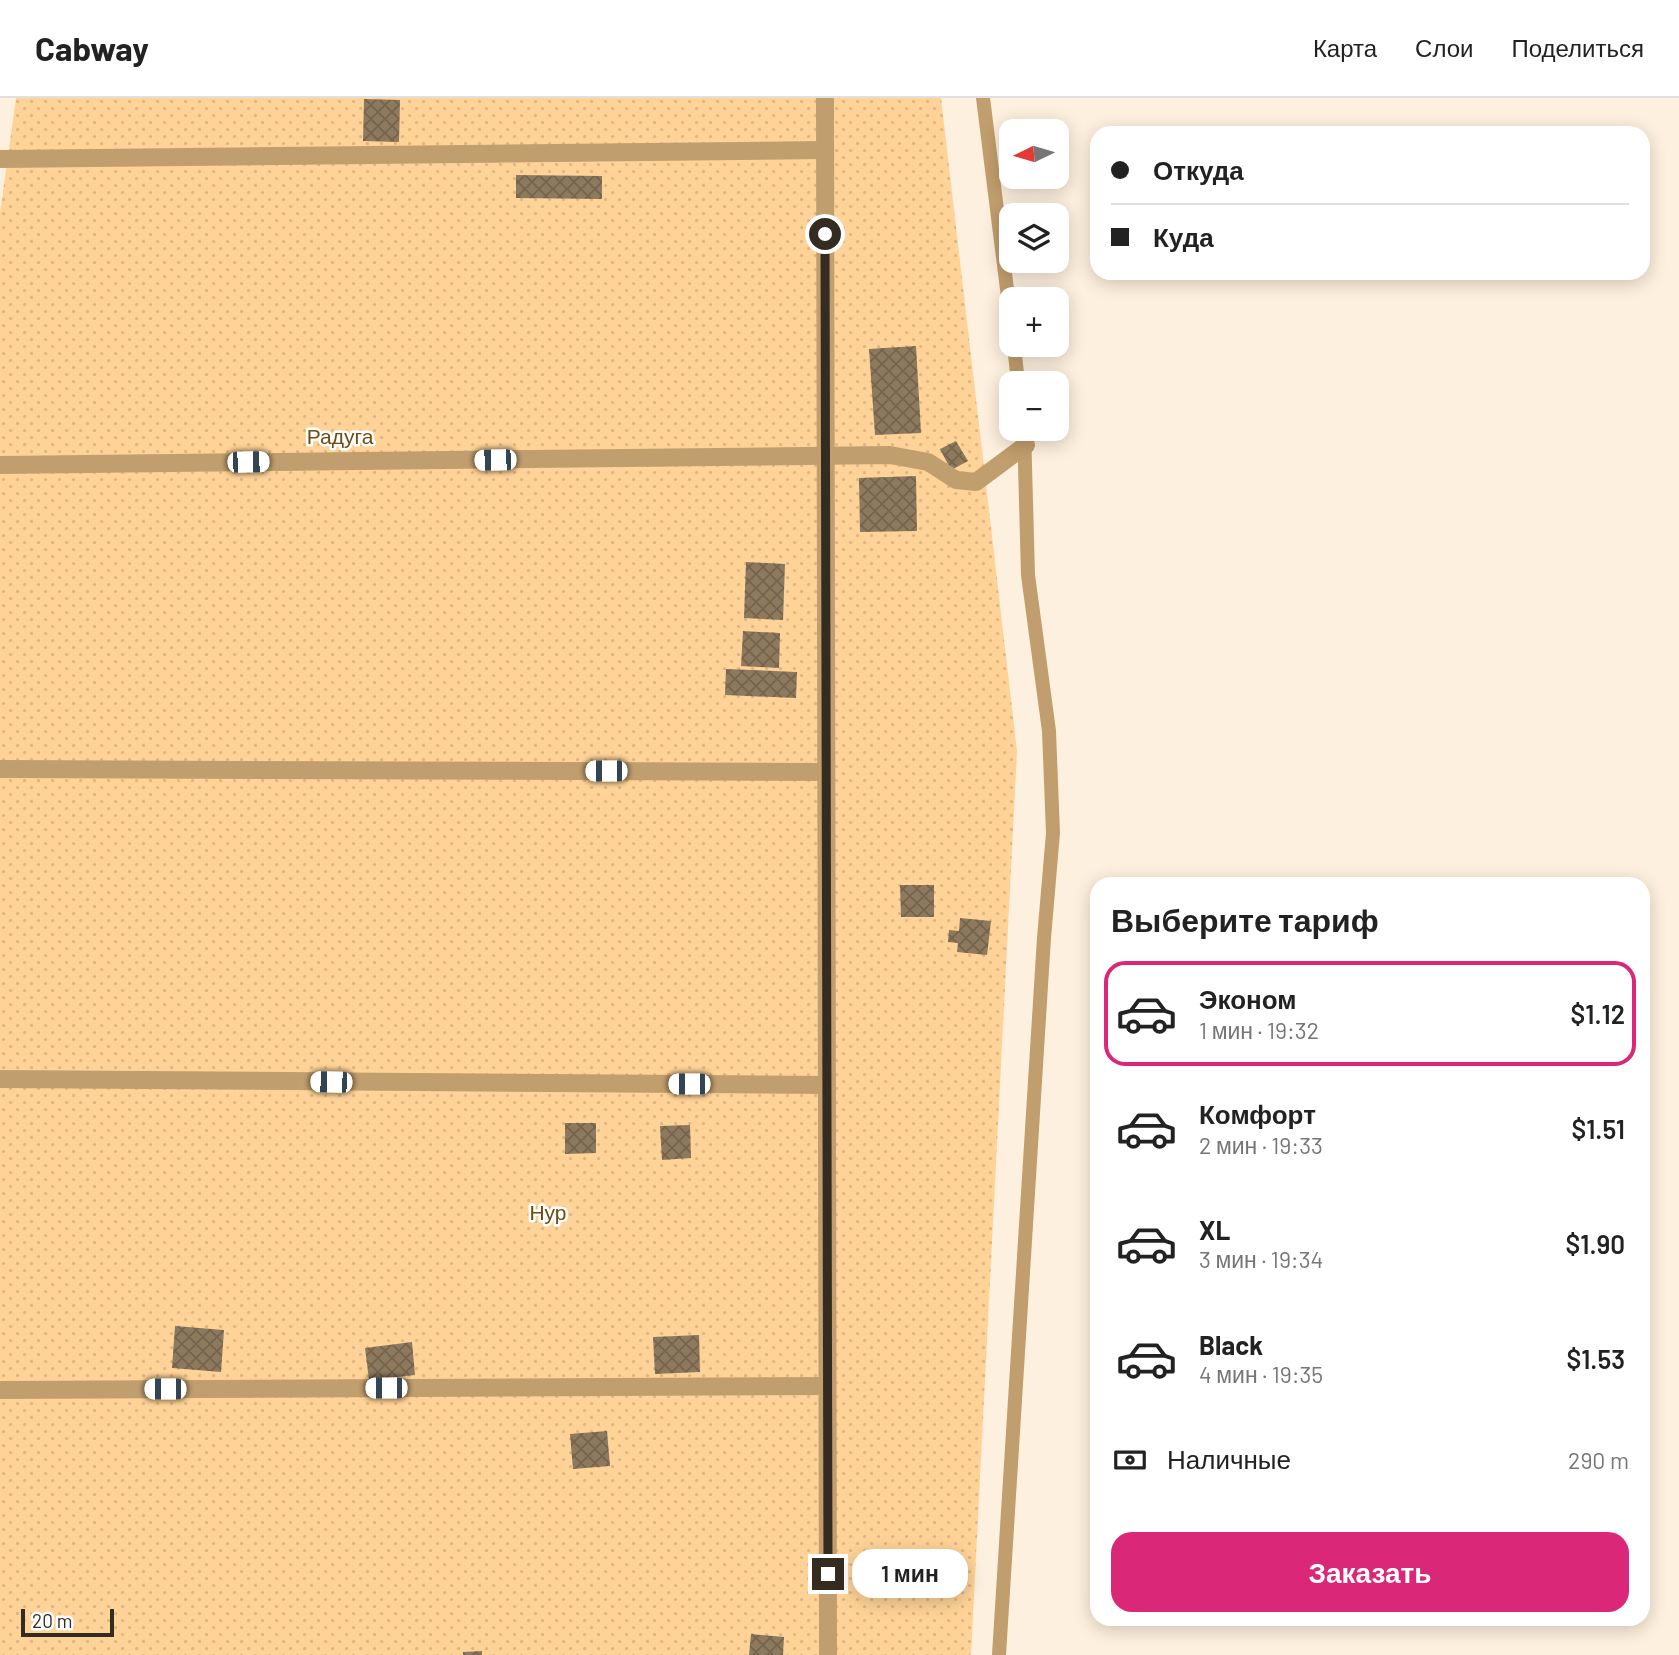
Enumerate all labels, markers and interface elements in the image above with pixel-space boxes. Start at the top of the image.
text: Cabway [35,28,149,68]
text: Карта [1313,33,1377,62]
text: Слои [1415,33,1473,62]
text: Поделиться [1511,33,1644,62]
north arrow [999,119,1069,189]
map controls [999,119,1069,441]
text: Откуда [1153,154,1244,185]
button: layers [999,203,1069,273]
route start [809,218,841,250]
text: Куда [1153,221,1214,252]
button: + [999,287,1069,357]
button: − [999,371,1069,441]
park label: Радуга [307,423,374,448]
car [474,449,517,471]
car [227,451,270,473]
car [586,761,628,782]
text: Выберите тариф [1111,900,1379,938]
icon: car [1115,982,1178,1045]
text: Эконом [1199,983,1297,1014]
text: $1.12 [1570,998,1625,1029]
text: 1 мин · 19:32 [1199,1016,1319,1044]
car [310,1071,353,1093]
car [669,1074,711,1095]
icon: car [1115,1097,1178,1160]
text: Комфорт [1199,1098,1316,1129]
text: $1.51 [1571,1113,1625,1144]
text: 2 мин · 19:33 [1199,1131,1323,1159]
park label: Нур [529,1199,567,1224]
icon: car [1115,1212,1178,1275]
text: XL [1199,1214,1230,1245]
text: $1.90 [1566,1228,1625,1259]
text: 3 мин · 19:34 [1199,1245,1323,1273]
icon: car [1115,1327,1178,1390]
text: Black [1199,1329,1263,1360]
text: $1.53 [1566,1343,1625,1374]
text: 4 мин · 19:35 [1199,1360,1323,1388]
car [366,1378,408,1399]
car [145,1379,187,1400]
icon: cash [1111,1441,1149,1479]
text: Наличные [1167,1443,1291,1474]
text: 290 m [1568,1446,1629,1474]
button: Заказать [1111,1532,1629,1612]
callout: 1 мин [852,1550,968,1598]
route end [812,1558,844,1590]
text: 1 мин [881,1559,939,1587]
scale bar [21,1606,114,1638]
text: 20 m [32,1609,72,1632]

